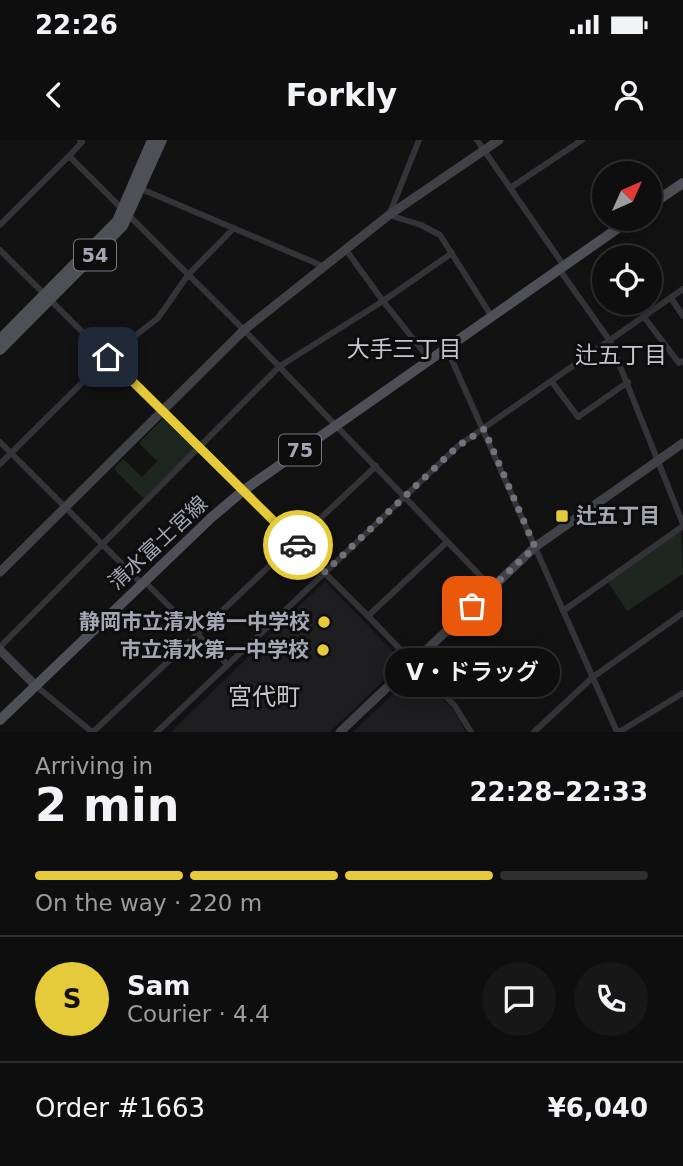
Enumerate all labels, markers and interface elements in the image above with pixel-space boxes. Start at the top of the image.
text: 22:26 [35,10,118,40]
icon: back [35,76,73,114]
text: Forkly [286,76,397,114]
icon: person [610,76,648,114]
north arrow [592,161,662,231]
map controls [592,161,662,315]
road number: 54 [74,239,116,270]
button: locate [592,245,662,315]
pin [78,327,138,387]
district label: 大手三丁目 [347,336,462,362]
icon: home [89,338,127,376]
district label: 辻五丁目 [575,342,667,368]
road number: 75 [279,434,321,466]
street label: 清水富士宮線 [104,491,212,595]
place label: 辻五丁目 [576,504,660,528]
marker: 辻五丁目 [554,508,570,524]
courier [263,510,333,580]
icon: car [279,526,317,564]
pin [442,576,502,636]
icon: bag [453,587,491,625]
place label: 静岡市立清水第一中学校 [79,610,310,634]
marker: 静岡市立清水第一中学校 [316,614,332,630]
place label: 市立清水第一中学校 [120,638,309,662]
marker: 市立清水第一中学校 [315,642,331,658]
callout: V・ドラッグ [384,648,560,697]
text: V・ドラッグ [406,659,539,685]
district label: 宮代町 [228,683,300,711]
text: Arriving in [35,753,153,779]
text: 22:28–22:33 [469,777,648,807]
text: 2 min [35,778,179,832]
text: On the way · 220 m [35,890,262,916]
button: chat [482,962,556,1036]
button: phone [574,962,648,1036]
text: Sam [127,971,190,1001]
text: S [63,984,81,1014]
text: Courier · 4.4 [127,1001,270,1027]
text: Order #1663 [35,1093,205,1123]
text: ¥6,040 [548,1093,648,1123]

